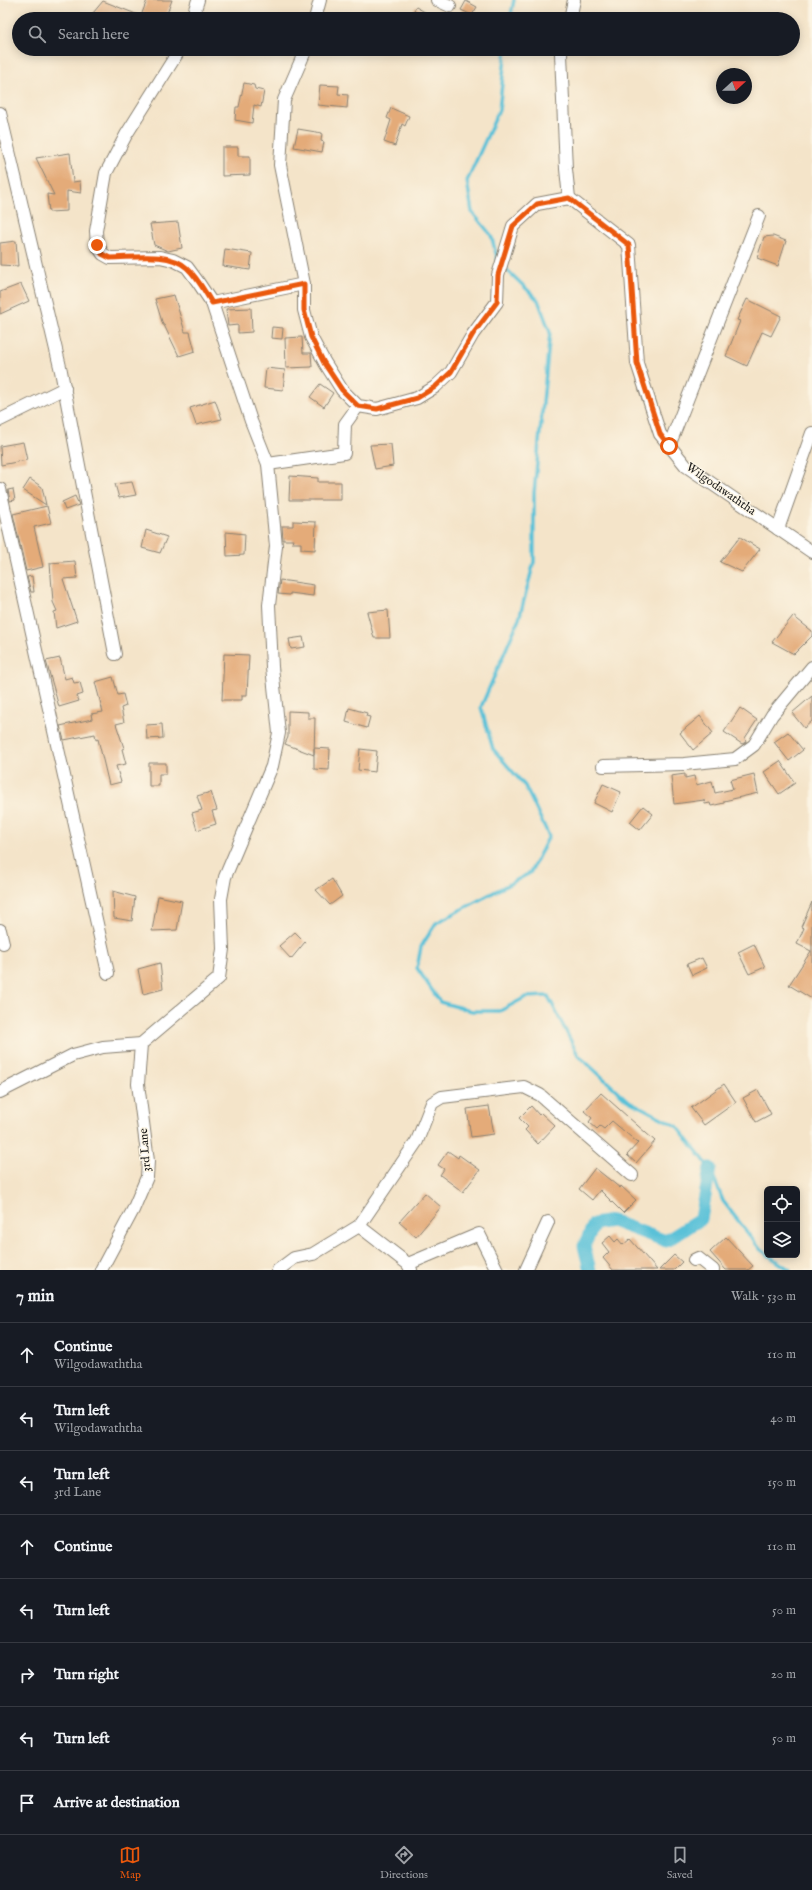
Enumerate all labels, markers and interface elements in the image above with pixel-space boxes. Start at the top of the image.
search box [12,12,800,56]
icon: search [26,23,48,45]
text: Search here [58,25,129,44]
north arrow [716,68,752,104]
route end [88,236,106,254]
route start [660,437,678,455]
street label: Wilgodawaththa [683,459,759,519]
street label: 3rd Lane [136,1127,154,1172]
map controls [764,1186,800,1258]
button: locate [764,1186,800,1222]
button: layers [764,1222,800,1258]
text: 7 min [16,1286,54,1307]
text: Walk · 530 m [731,1288,796,1305]
text: Continue [54,1337,112,1356]
icon: ahead [16,1344,38,1366]
text: 110 m [767,1346,796,1363]
text: Wilgodawaththa [54,1356,142,1373]
text: Turn left [54,1401,110,1420]
icon: left [16,1408,38,1430]
text: 40 m [770,1410,796,1427]
text: Wilgodawaththa [54,1420,142,1437]
text: Turn left [54,1465,110,1484]
icon: left [16,1472,38,1494]
text: 150 m [767,1474,796,1491]
text: 3rd Lane [54,1484,101,1501]
icon: ahead [16,1536,38,1558]
text: Continue [54,1537,112,1556]
text: 110 m [767,1538,796,1555]
icon: left [16,1600,38,1622]
text: Turn left [54,1601,110,1620]
text: 50 m [772,1602,796,1619]
icon: right [16,1664,38,1686]
text: Turn right [54,1665,119,1684]
text: 20 m [771,1666,796,1683]
icon: left [16,1728,38,1750]
text: Turn left [54,1729,110,1748]
text: 50 m [772,1730,796,1747]
icon: arrive [16,1792,38,1814]
text: Arrive at destination [54,1793,180,1812]
tab: Map [119,1844,141,1882]
tab: Directions [380,1844,428,1882]
tab: Saved [667,1844,693,1882]

